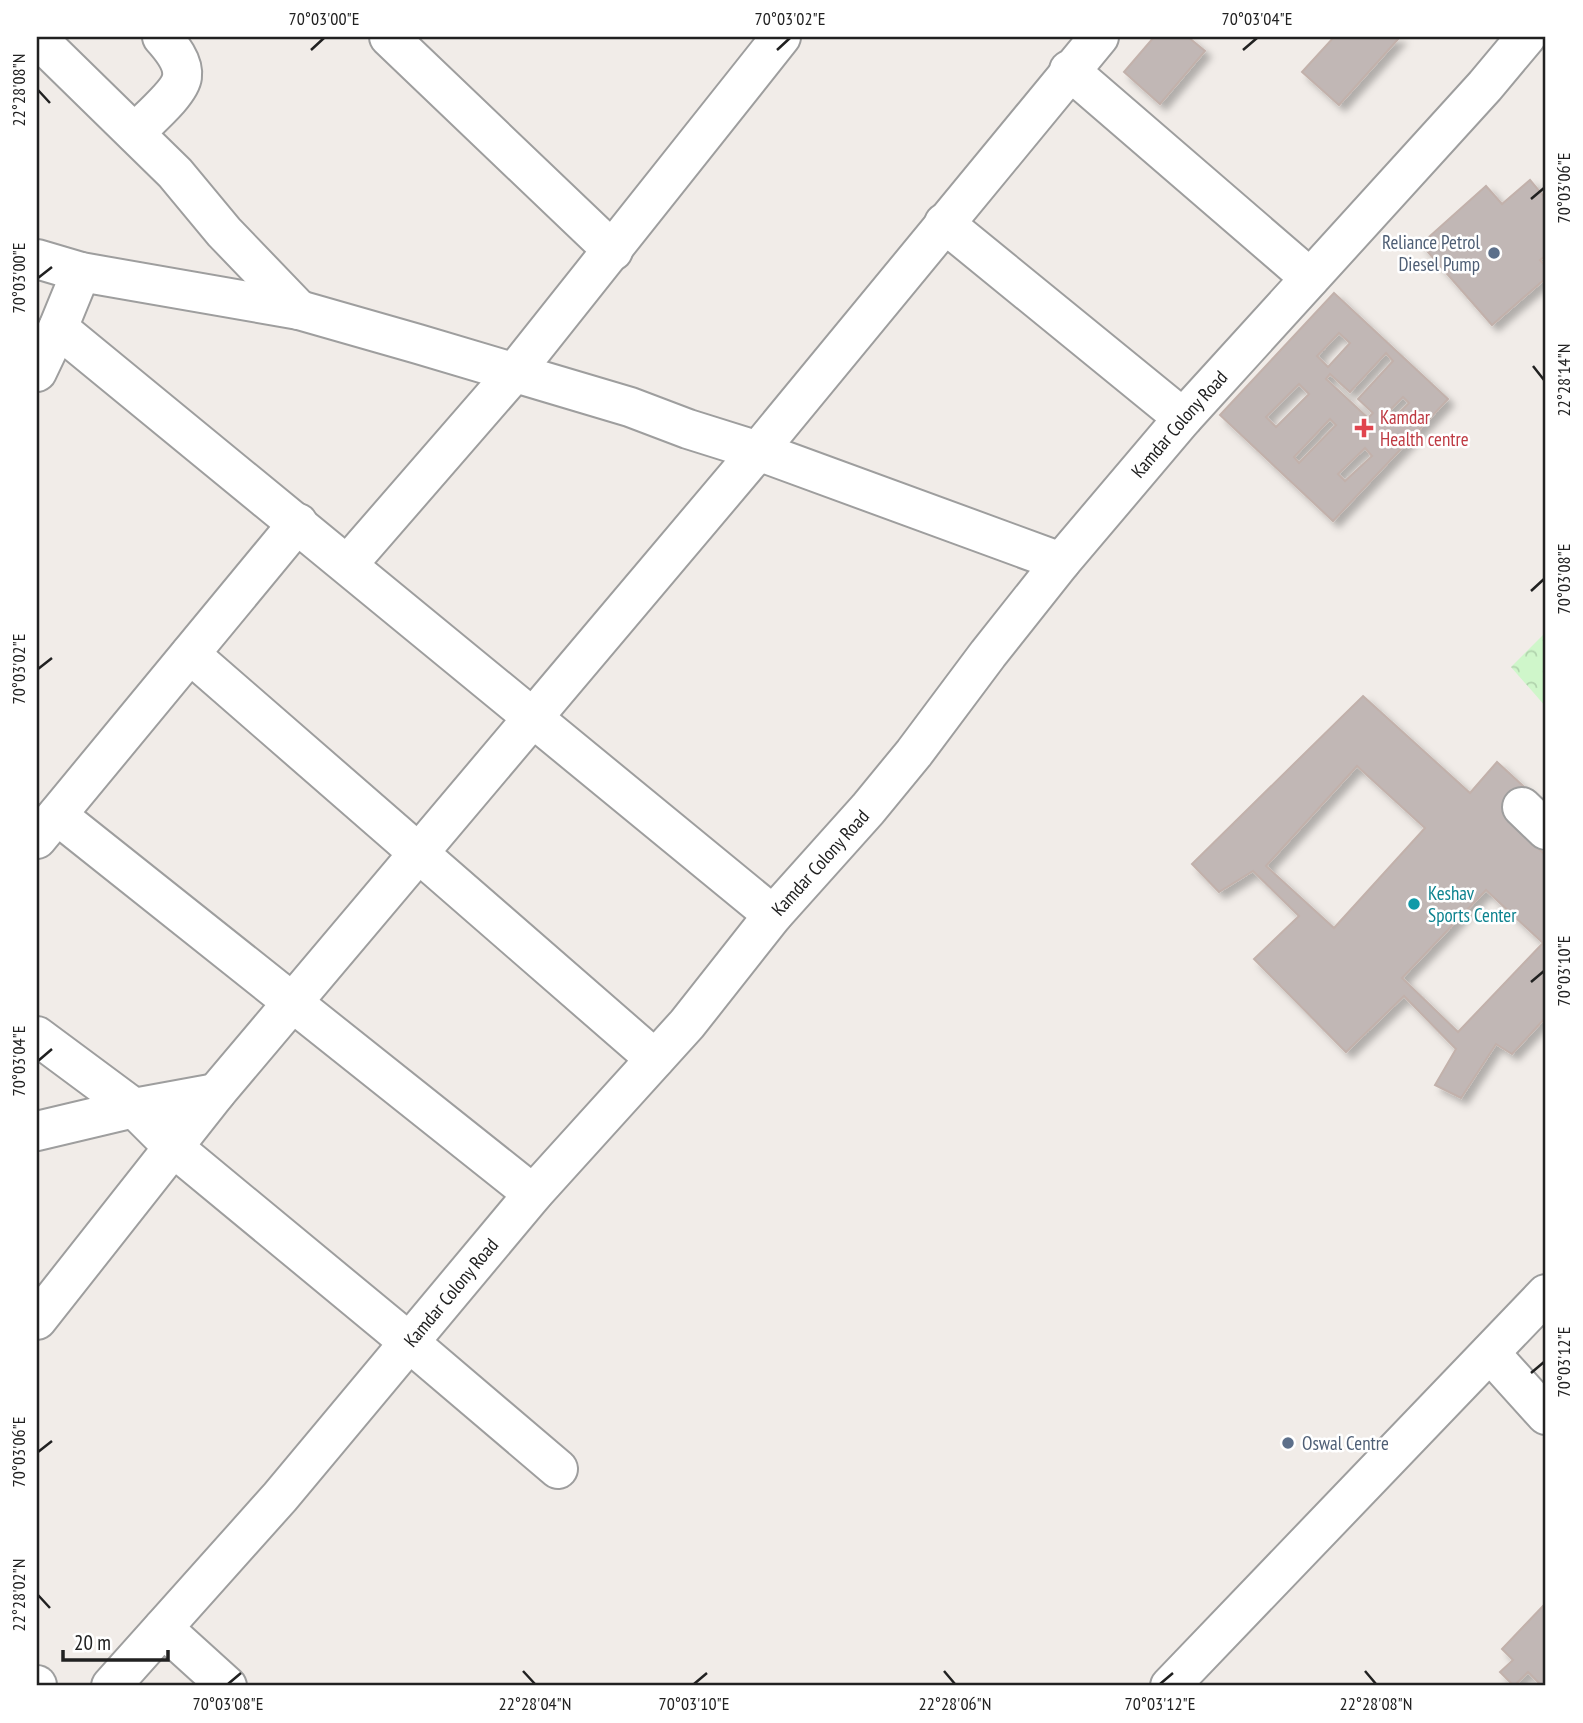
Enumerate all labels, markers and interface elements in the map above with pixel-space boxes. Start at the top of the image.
text: 70°03'00"E [289,7,359,30]
text: 70°03'02"E [755,7,825,30]
text: 70°03'04"E [1222,7,1292,30]
text: 22°28'08"N [7,54,30,126]
text: 70°03'06"E [1552,153,1575,223]
place label: Reliance Petrol Diesel Pump [1382,230,1481,276]
text: 70°03'00"E [7,243,30,313]
marker: Reliance Petrol Diesel Pump [1486,245,1502,261]
text: 22°28'14"N [1552,344,1575,416]
street label: Kamdar Colony Road [1126,365,1232,482]
place label: Kamdar Health centre [1380,405,1469,451]
marker: Kamdar Health centre [1354,418,1374,438]
text: 70°03'08"E [1552,544,1575,614]
text: 70°03'02"E [7,634,30,704]
street label: Kamdar Colony Road [766,804,874,921]
place label: Keshav Sports Center [1428,881,1517,927]
marker: Keshav Sports Center [1406,896,1422,912]
text: 70°03'10"E [1552,936,1575,1006]
text: 70°03'04"E [7,1026,30,1096]
street label: Kamdar Colony Road [398,1233,503,1352]
text: 70°03'12"E [1552,1327,1575,1397]
text: 70°03'06"E [7,1417,30,1487]
place label: Oswal Centre [1302,1431,1389,1455]
marker: Oswal Centre [1280,1435,1296,1451]
text: 22°28'02"N [7,1559,30,1631]
scale bar [63,1618,168,1662]
text: 20 m [74,1629,111,1656]
text: 70°03'08"E [193,1692,263,1715]
text: 22°28'04"N [499,1692,571,1715]
text: 70°03'10"E [659,1692,729,1715]
text: 22°28'06"N [919,1692,991,1715]
text: 70°03'12"E [1125,1692,1195,1715]
text: 22°28'08"N [1340,1692,1412,1715]

